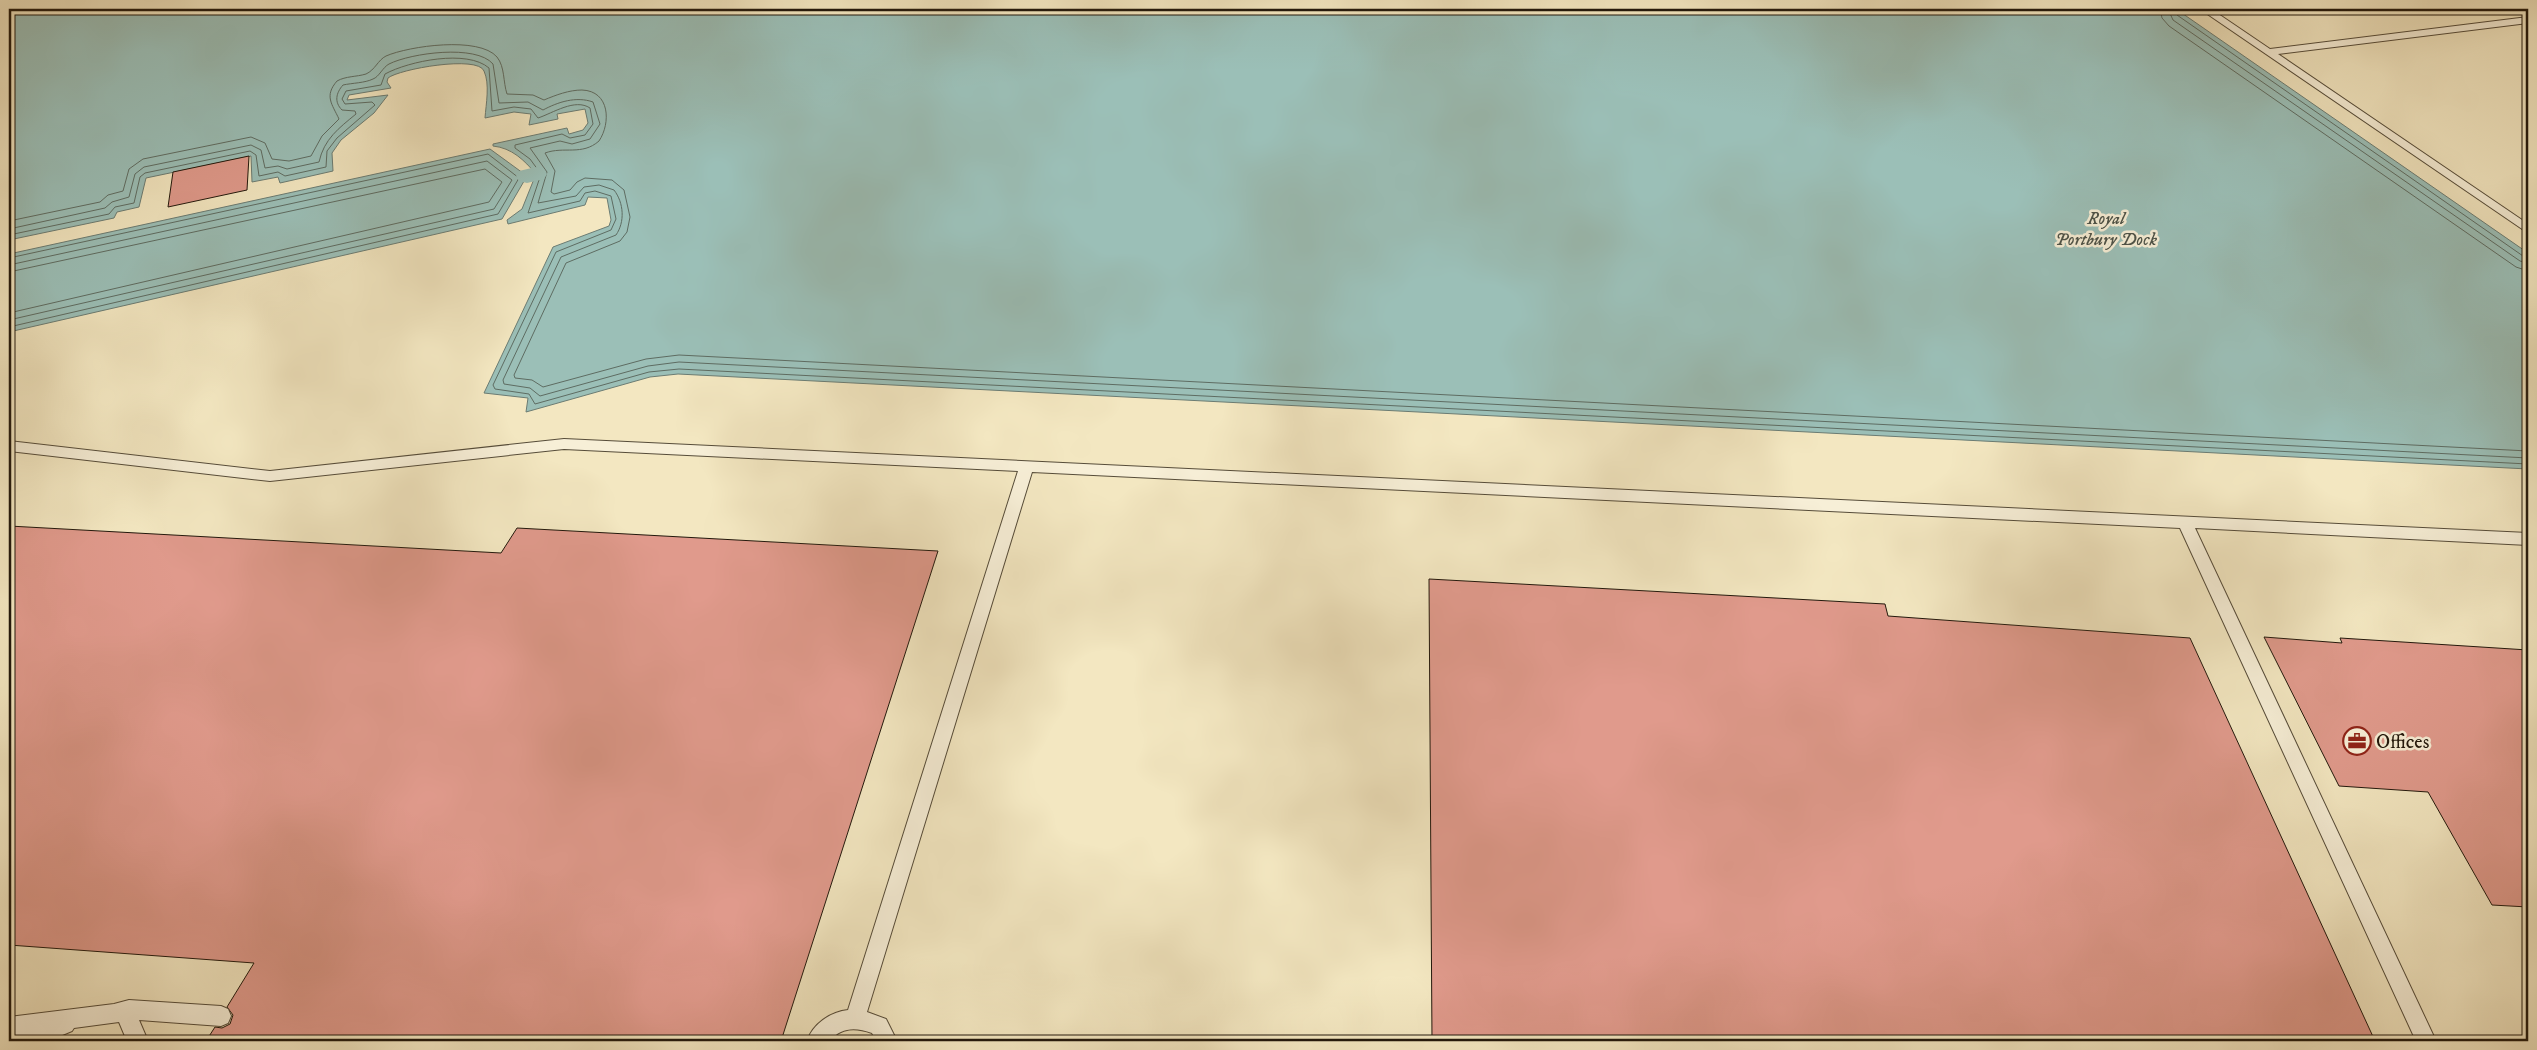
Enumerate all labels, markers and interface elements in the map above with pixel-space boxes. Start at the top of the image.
water label: Royal Portbury Dock [2055,208,2157,251]
office icon: Offices [2342,726,2372,756]
place label: Offices [2376,730,2430,755]

